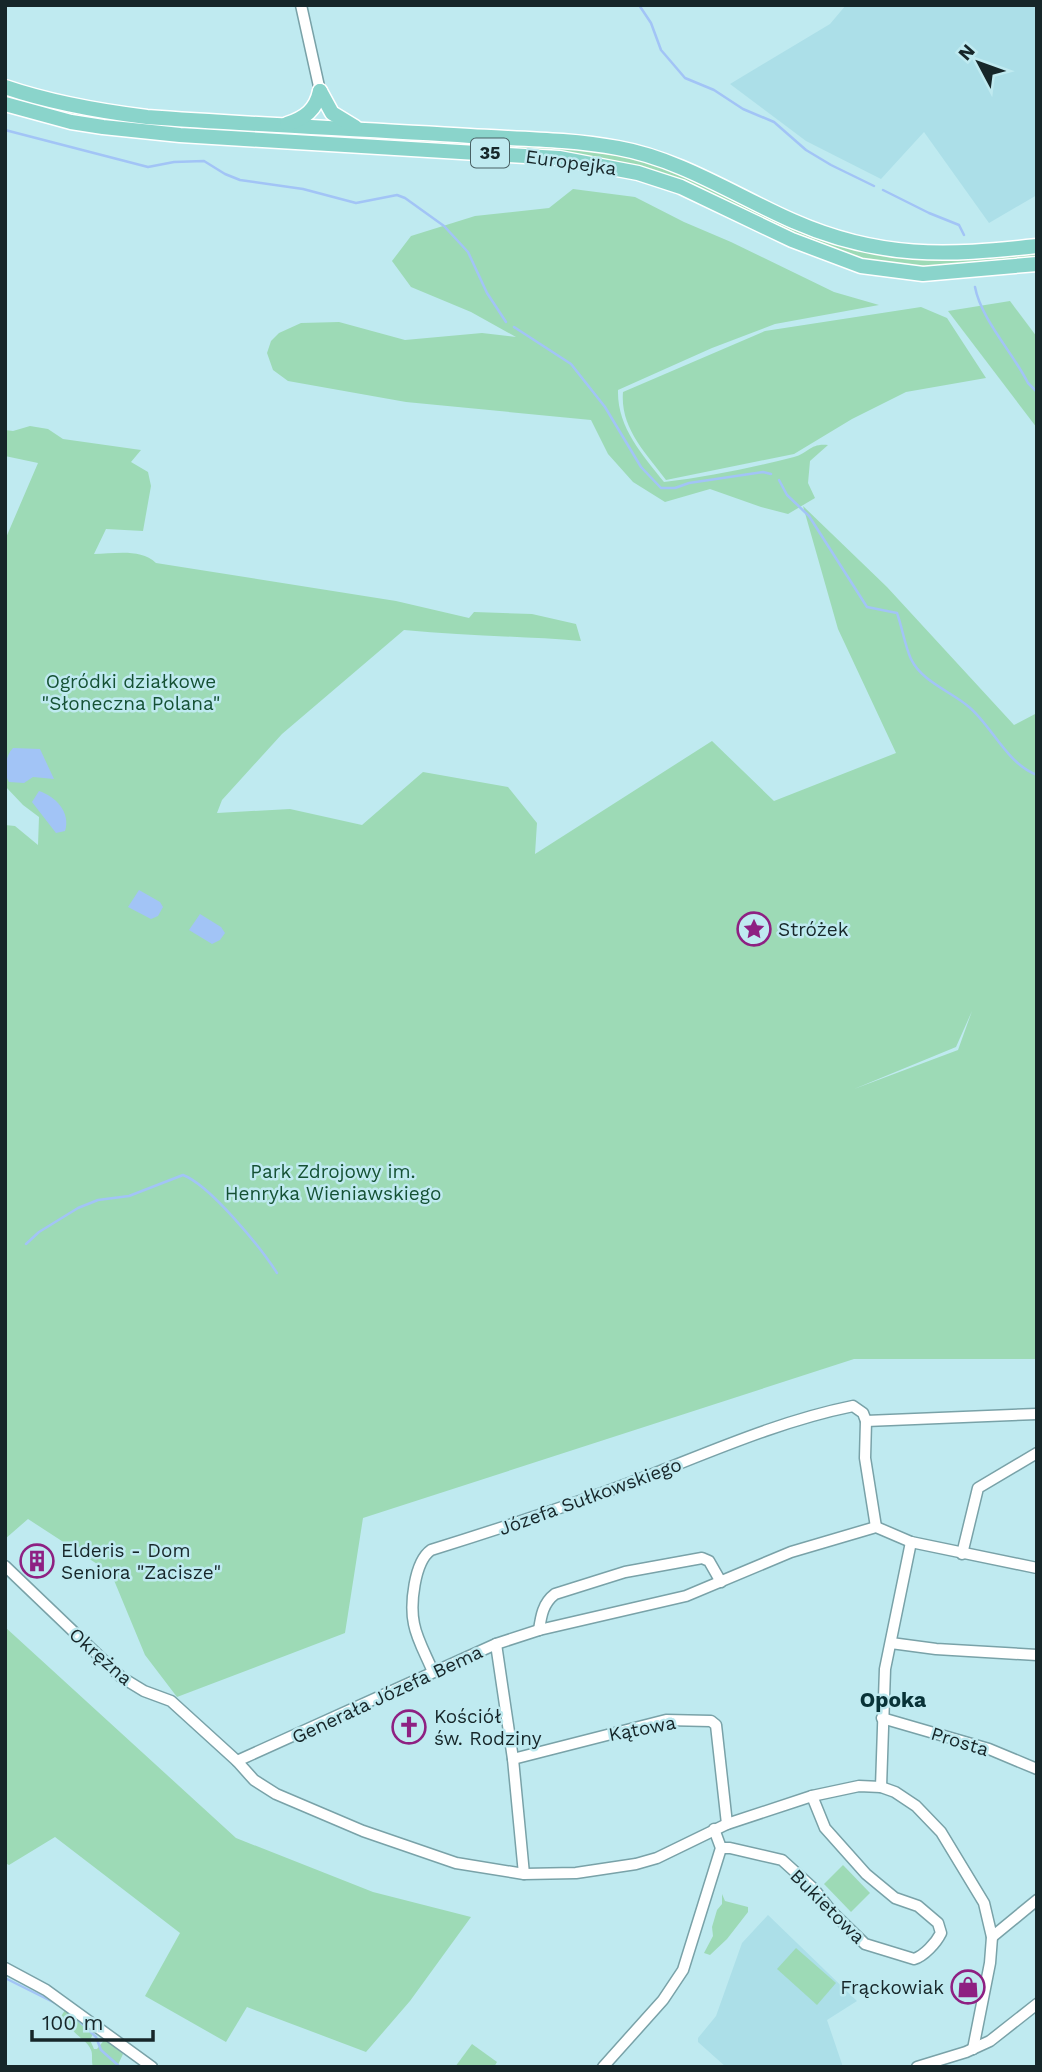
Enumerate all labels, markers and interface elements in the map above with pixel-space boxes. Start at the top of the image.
north arrow [944,28,1014,98]
text: N [953,39,980,65]
road number: 35 [471,138,509,168]
street label: Europejka [524,145,618,180]
park label: Ogródki działkowe "Słoneczna Polana" [41,670,221,715]
place icon: Stróżek [735,910,773,948]
place label: Stróżek [778,918,849,941]
park label: Park Zdrojowy im. Henryka Wieniawskiego [225,1160,441,1205]
street label: Józefa Sułkowskiego [496,1453,685,1540]
place label: Elderis - Dom Seniora "Zacisze" [61,1539,221,1584]
building icon: Elderis - Dom Seniora "Zacisze" [18,1542,56,1580]
street label: Okrężna [64,1623,137,1690]
street label: Generała Józefa Bema [288,1640,486,1749]
district label: Opoka [860,1687,927,1712]
place label: Kościół św. Rodziny [434,1705,542,1750]
church icon: Kościół św. Rodziny [390,1708,428,1746]
street label: Kątowa [606,1711,678,1746]
street label: Prosta [928,1722,992,1761]
street label: Bukietowa [786,1864,870,1949]
shop icon: Frąckowiak [949,1968,987,2006]
place label: Frąckowiak [840,1976,944,1999]
scale bar [32,1998,152,2042]
text: 100 m [42,2010,104,2035]

